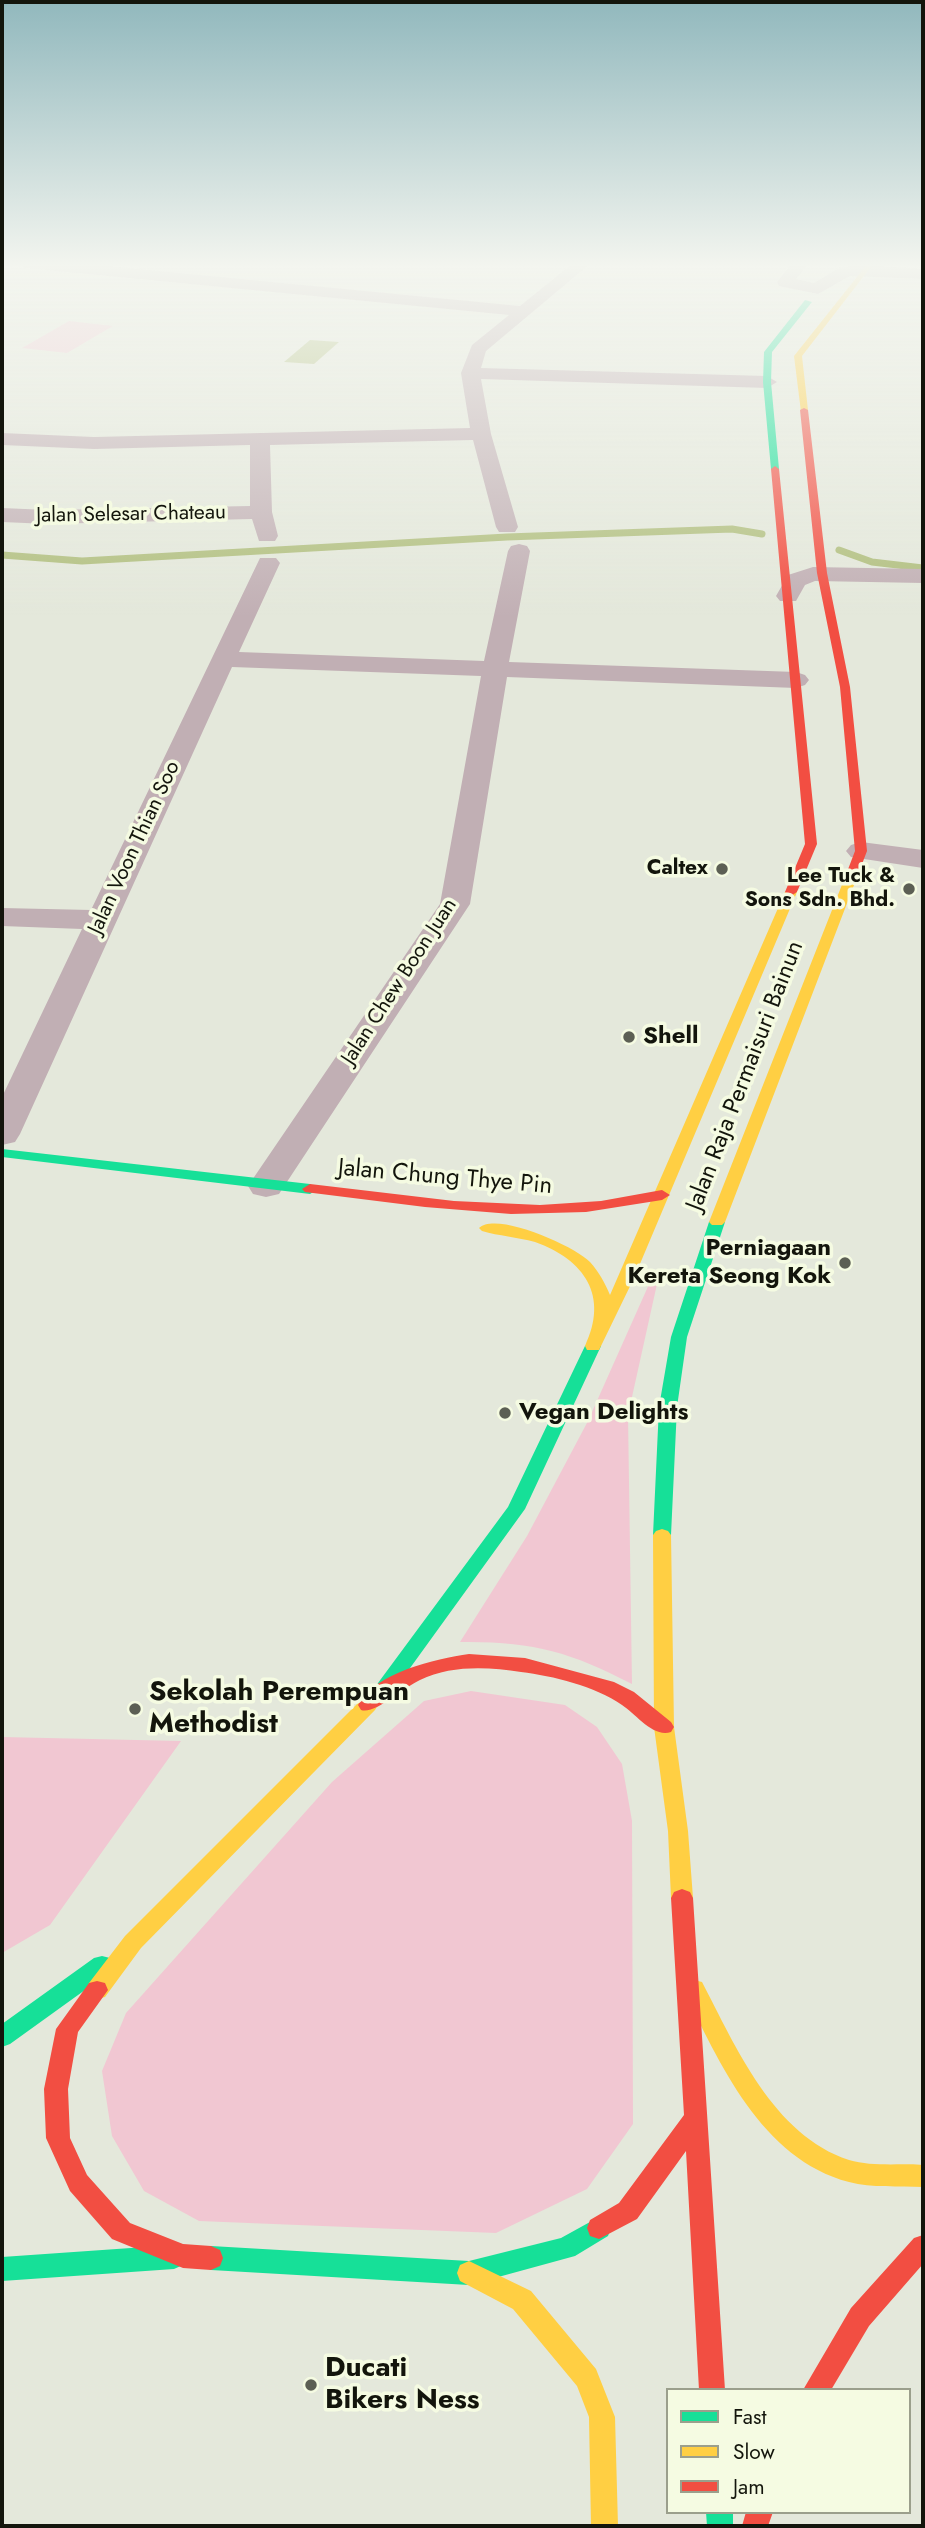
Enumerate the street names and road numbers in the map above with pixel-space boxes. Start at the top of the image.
street label: Jalan Selesar Chateau [36,501,226,529]
street label: Jalan Voon Thian Soo [84,758,186,938]
street label: Jalan Chew Boon Juan [337,894,463,1070]
street label: Jalan Raja Permaisuri Bainun [681,937,811,1215]
street label: Jalan Chung Thye Pin [337,1154,553,1202]

